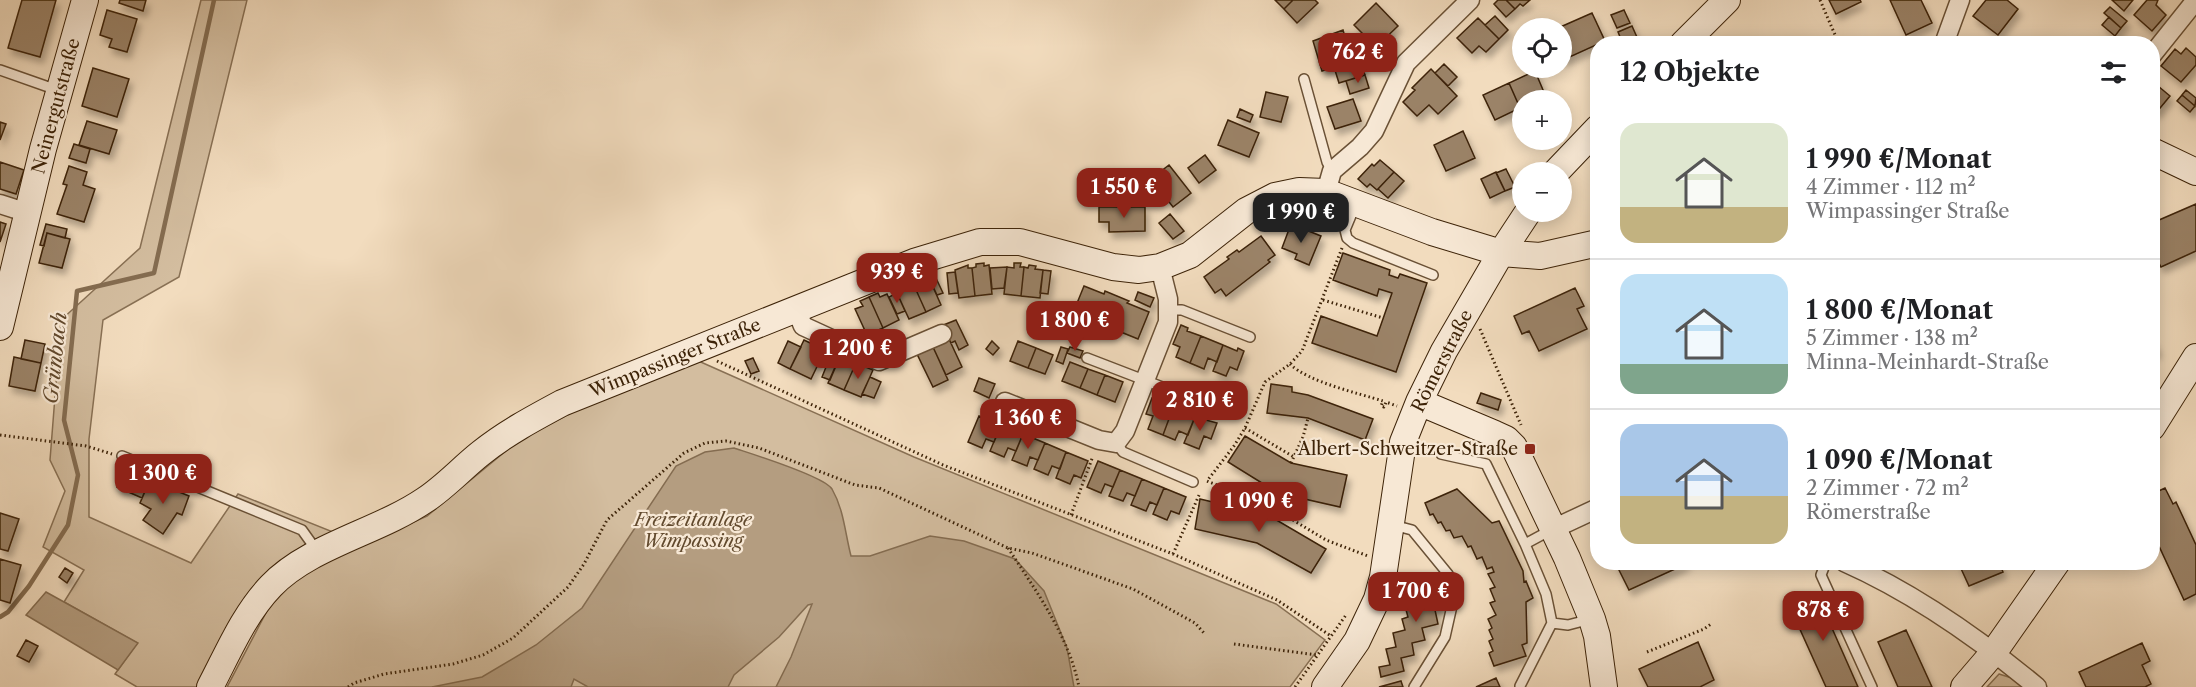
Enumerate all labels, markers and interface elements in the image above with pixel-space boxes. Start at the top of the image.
map controls [1512,18,1572,222]
button: locate [1512,18,1572,78]
pin: 762 € [1316,33,1400,84]
street label: Neinergutstraße [27,36,85,176]
text: 762 € [1332,40,1384,64]
text: 12 Objekte [1620,56,1760,88]
icon: filters [2097,56,2130,89]
button: + [1512,90,1572,150]
text: 1 990 €/Monat [1806,143,1991,175]
icon: home [1668,147,1740,219]
button: − [1512,162,1572,222]
pin: 1 550 € [1069,168,1179,219]
text: 1 550 € [1091,175,1157,199]
text: 4 Zimmer · 112 m² [1806,175,1976,199]
pin: 1 990 € [1246,193,1356,244]
text: Wimpassinger Straße [1806,199,2010,223]
text: 1 990 € [1267,200,1335,224]
pin: 939 € [855,253,939,304]
text: 939 € [871,260,923,284]
text: 1 800 €/Monat [1806,294,1993,326]
icon: home [1668,298,1740,370]
pin: 1 800 € [1020,301,1130,352]
street label: Römerstraße [1407,306,1477,416]
text: 1 800 € [1040,308,1110,332]
water label: Grünbach [38,311,72,405]
street label: Wimpassinger Straße [585,313,764,403]
text: 5 Zimmer · 138 m² [1806,326,1978,350]
pin: 1 200 € [803,329,913,380]
text: 1 200 € [823,336,893,360]
text: Minna-Meinhardt-Straße [1806,350,2049,374]
pin: 2 810 € [1145,381,1255,432]
text: 2 810 € [1166,388,1234,412]
pin: 1 360 € [973,399,1083,450]
text: 1 360 € [994,406,1062,430]
place label: Albert-Schweitzer-Straße [1297,438,1518,460]
marker: Albert-Schweitzer-Straße [1523,442,1537,456]
text: 1 090 €/Monat [1806,444,1992,476]
icon: home [1668,448,1740,520]
pin: 1 300 € [108,454,218,505]
text: 1 300 € [129,461,197,485]
text: 2 Zimmer · 72 m² [1806,476,1969,500]
pin: 1 090 € [1204,482,1314,533]
text: 1 090 € [1224,489,1294,513]
text: Römerstraße [1806,500,1931,524]
park label: Freizeitanlage Wimpassing [632,509,753,552]
pin: 1 700 € [1361,572,1471,623]
text: 1 700 € [1382,579,1450,603]
pin: 878 € [1781,591,1865,642]
text: 878 € [1797,598,1849,622]

